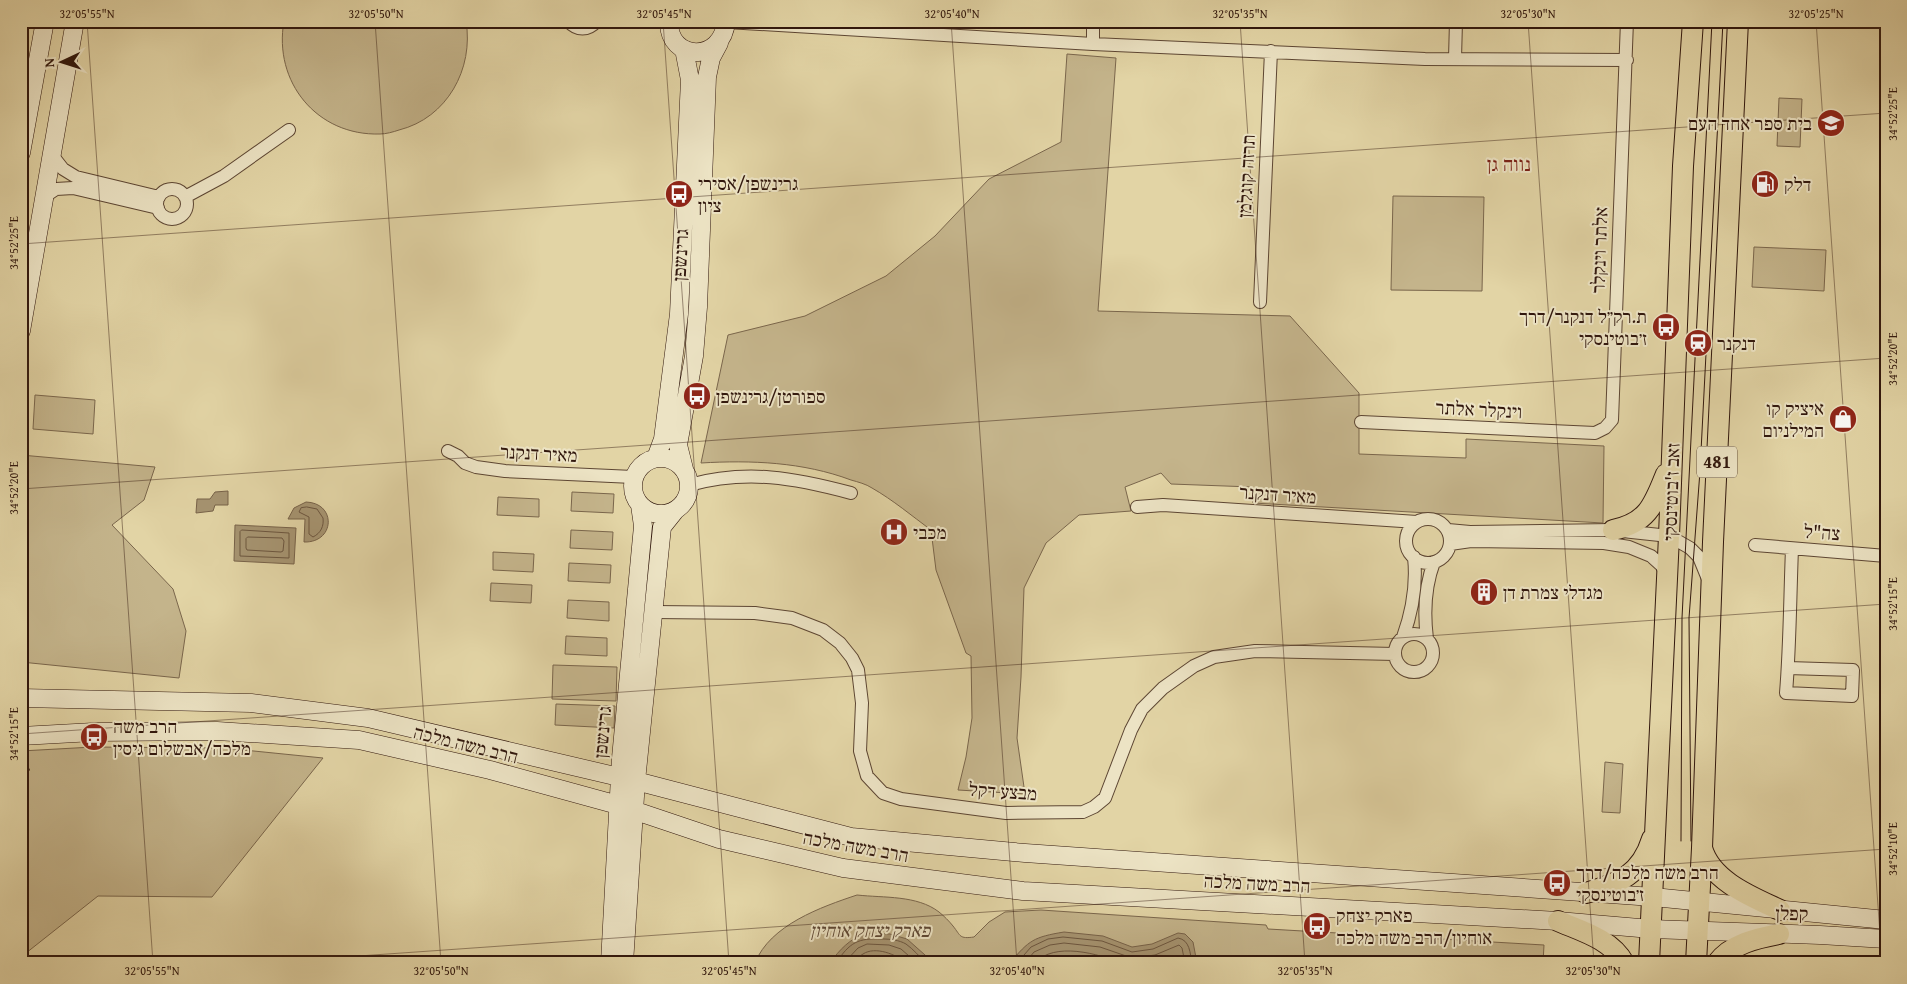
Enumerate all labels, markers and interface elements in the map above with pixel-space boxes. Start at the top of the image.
text: 32°05'55"N [59,5,115,22]
text: 32°05'50"N [348,5,404,22]
text: 32°05'45"N [636,5,692,22]
text: 32°05'40"N [924,5,980,22]
text: 32°05'35"N [1212,5,1268,22]
text: 32°05'30"N [1500,5,1556,22]
text: 32°05'25"N [1788,5,1844,22]
north arrow [38,38,88,88]
text: N [39,57,59,68]
text: 34°52'25"E [1884,87,1901,141]
school or university icon: בית ספר אחד העם [1816,108,1846,138]
place label: בית ספר אחד העם [1688,109,1812,137]
street label: תרזה קוגלמן [1230,134,1262,218]
district label: נווה גן [1487,149,1531,178]
place label: גרינשפן/אסירי ציון [698,169,798,219]
fuel station icon: דלק [1750,169,1780,199]
place label: דלק [1784,170,1811,198]
bus stop icon: גרינשפן/אסירי ציון [664,179,694,209]
street label: אלתר וינקלר [1583,206,1615,294]
text: 34°52'25"E [5,216,22,270]
street label: גרינשפן [665,228,695,282]
place label: ת.רק״ל דנקנר/דרך ז׳בוטינסקי [1519,302,1647,352]
bus stop icon: ת.רק״ל דנקנר/דרך ז׳בוטינסקי [1651,312,1681,342]
station icon: דנקנר [1683,328,1713,358]
place label: דנקנר [1717,329,1756,357]
text: 34°52'20"E [1884,332,1901,386]
bus stop icon: ספורטן/גרינשפן [682,381,712,411]
place label: ספורטן/גרינשפן [716,382,826,410]
street label: וינקלר אלתר [1435,393,1523,425]
place label: איציק קו המילניום [1762,394,1824,444]
shop icon: איציק קו המילניום [1828,404,1858,434]
street label: מאיר דנקנר [500,437,578,469]
street label: זאב ז'בוטינסקי [1655,442,1687,541]
road number: 481 [1697,447,1737,478]
text: 34°52'20"E [5,461,22,515]
street label: מאיר דנקנר [1239,477,1317,511]
hospital icon: מכבי [879,517,909,547]
street label: צה"ל [1803,517,1841,547]
place label: מכבי [913,518,947,546]
building icon: מגדלי צמרת דן [1469,577,1499,607]
text: 34°52'15"E [1884,577,1901,631]
place label: מגדלי צמרת דן [1503,578,1603,606]
street label: גרינשפן [586,705,618,759]
text: 34°52'15"E [5,707,22,761]
place label: הרב משה מלכה/אבשלום גיסין [113,712,251,762]
street label: הרב משה מלכה [411,717,521,771]
bus stop icon: הרב משה מלכה/אבשלום גיסין [79,722,109,752]
street label: מבצע דקל [968,775,1038,807]
text: 34°52'10"E [1884,822,1901,876]
street label: הרב משה מלכה [801,823,911,869]
place label: הרב משה מלכה/דרך ז׳בוטינסקי [1576,858,1719,908]
street label: הרב משה מלכה [1203,866,1311,900]
bus stop icon: הרב משה מלכה/דרך ז׳בוטינסקי [1542,868,1572,898]
street label: קפלן [1775,899,1809,927]
place label: פארק יצחק אוחיון/הרב משה מלכה [1336,901,1492,951]
bus stop icon: פארק יצחק אוחיון/הרב משה מלכה [1302,911,1332,941]
park label: פארק יצחק אוחיון [810,916,932,944]
text: 32°05'55"N [124,962,180,979]
text: 32°05'50"N [413,962,469,979]
text: 32°05'45"N [701,962,757,979]
text: 32°05'40"N [989,962,1045,979]
text: 32°05'35"N [1277,962,1333,979]
text: 32°05'30"N [1565,962,1621,979]

